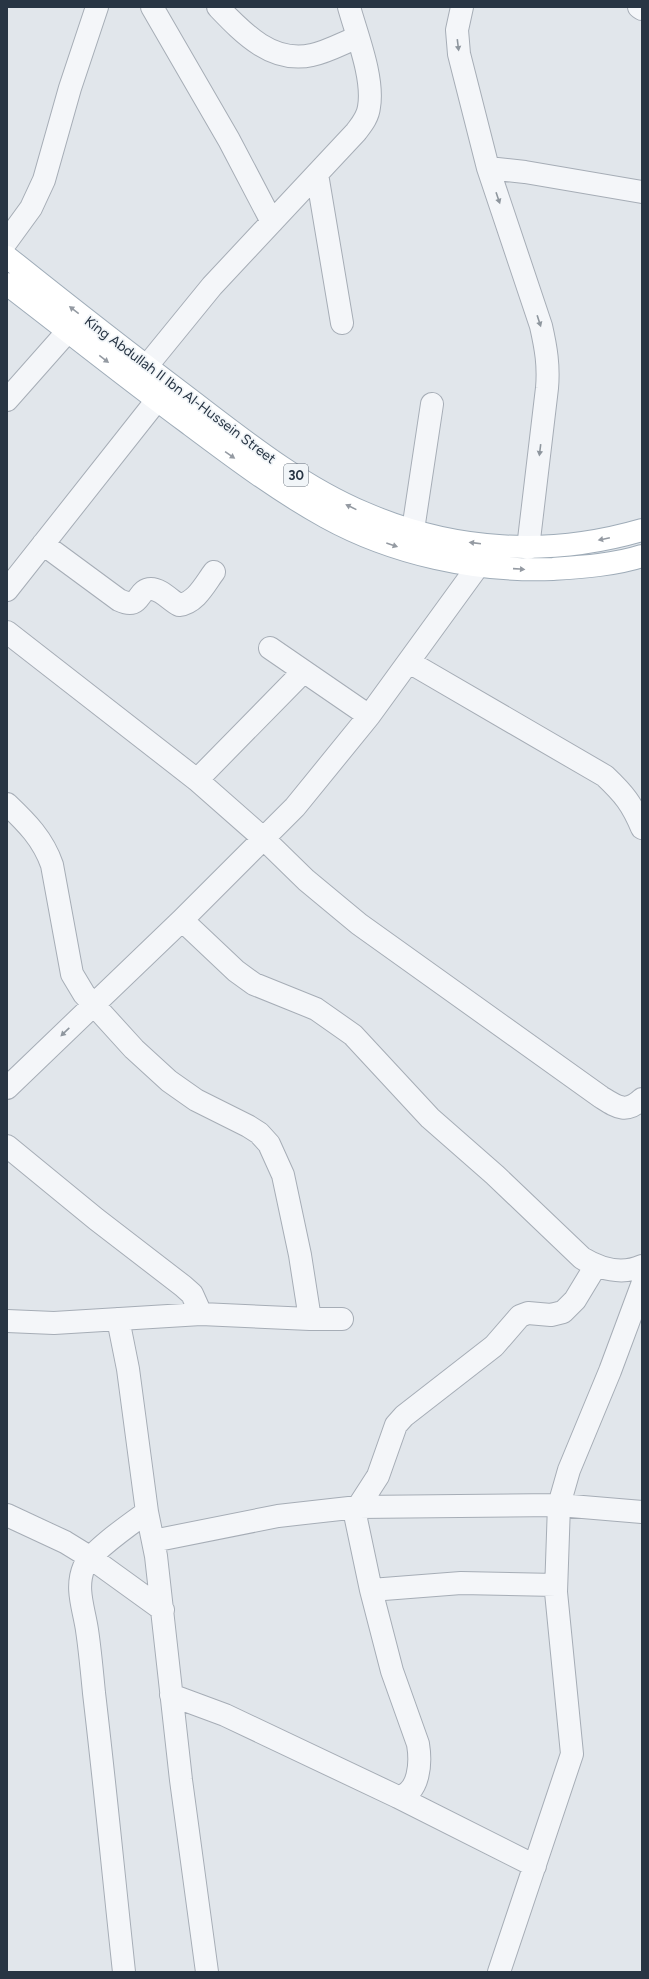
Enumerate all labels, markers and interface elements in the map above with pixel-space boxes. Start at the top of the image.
one-way arrow [455,39,461,52]
one-way arrow [495,193,501,205]
one-way arrow [69,306,80,314]
street label: King Abdullah II Ibn Al-Hussein Street [81,312,279,468]
one-way arrow [537,316,543,328]
one-way arrow [99,355,110,363]
one-way arrow [537,444,543,456]
one-way arrow [225,451,235,459]
road number: 30 [284,464,308,486]
one-way arrow [345,504,357,510]
one-way arrow [598,537,610,543]
one-way arrow [469,540,481,547]
one-way arrow [386,542,398,548]
one-way arrow [513,565,525,572]
one-way arrow [60,1027,70,1037]

